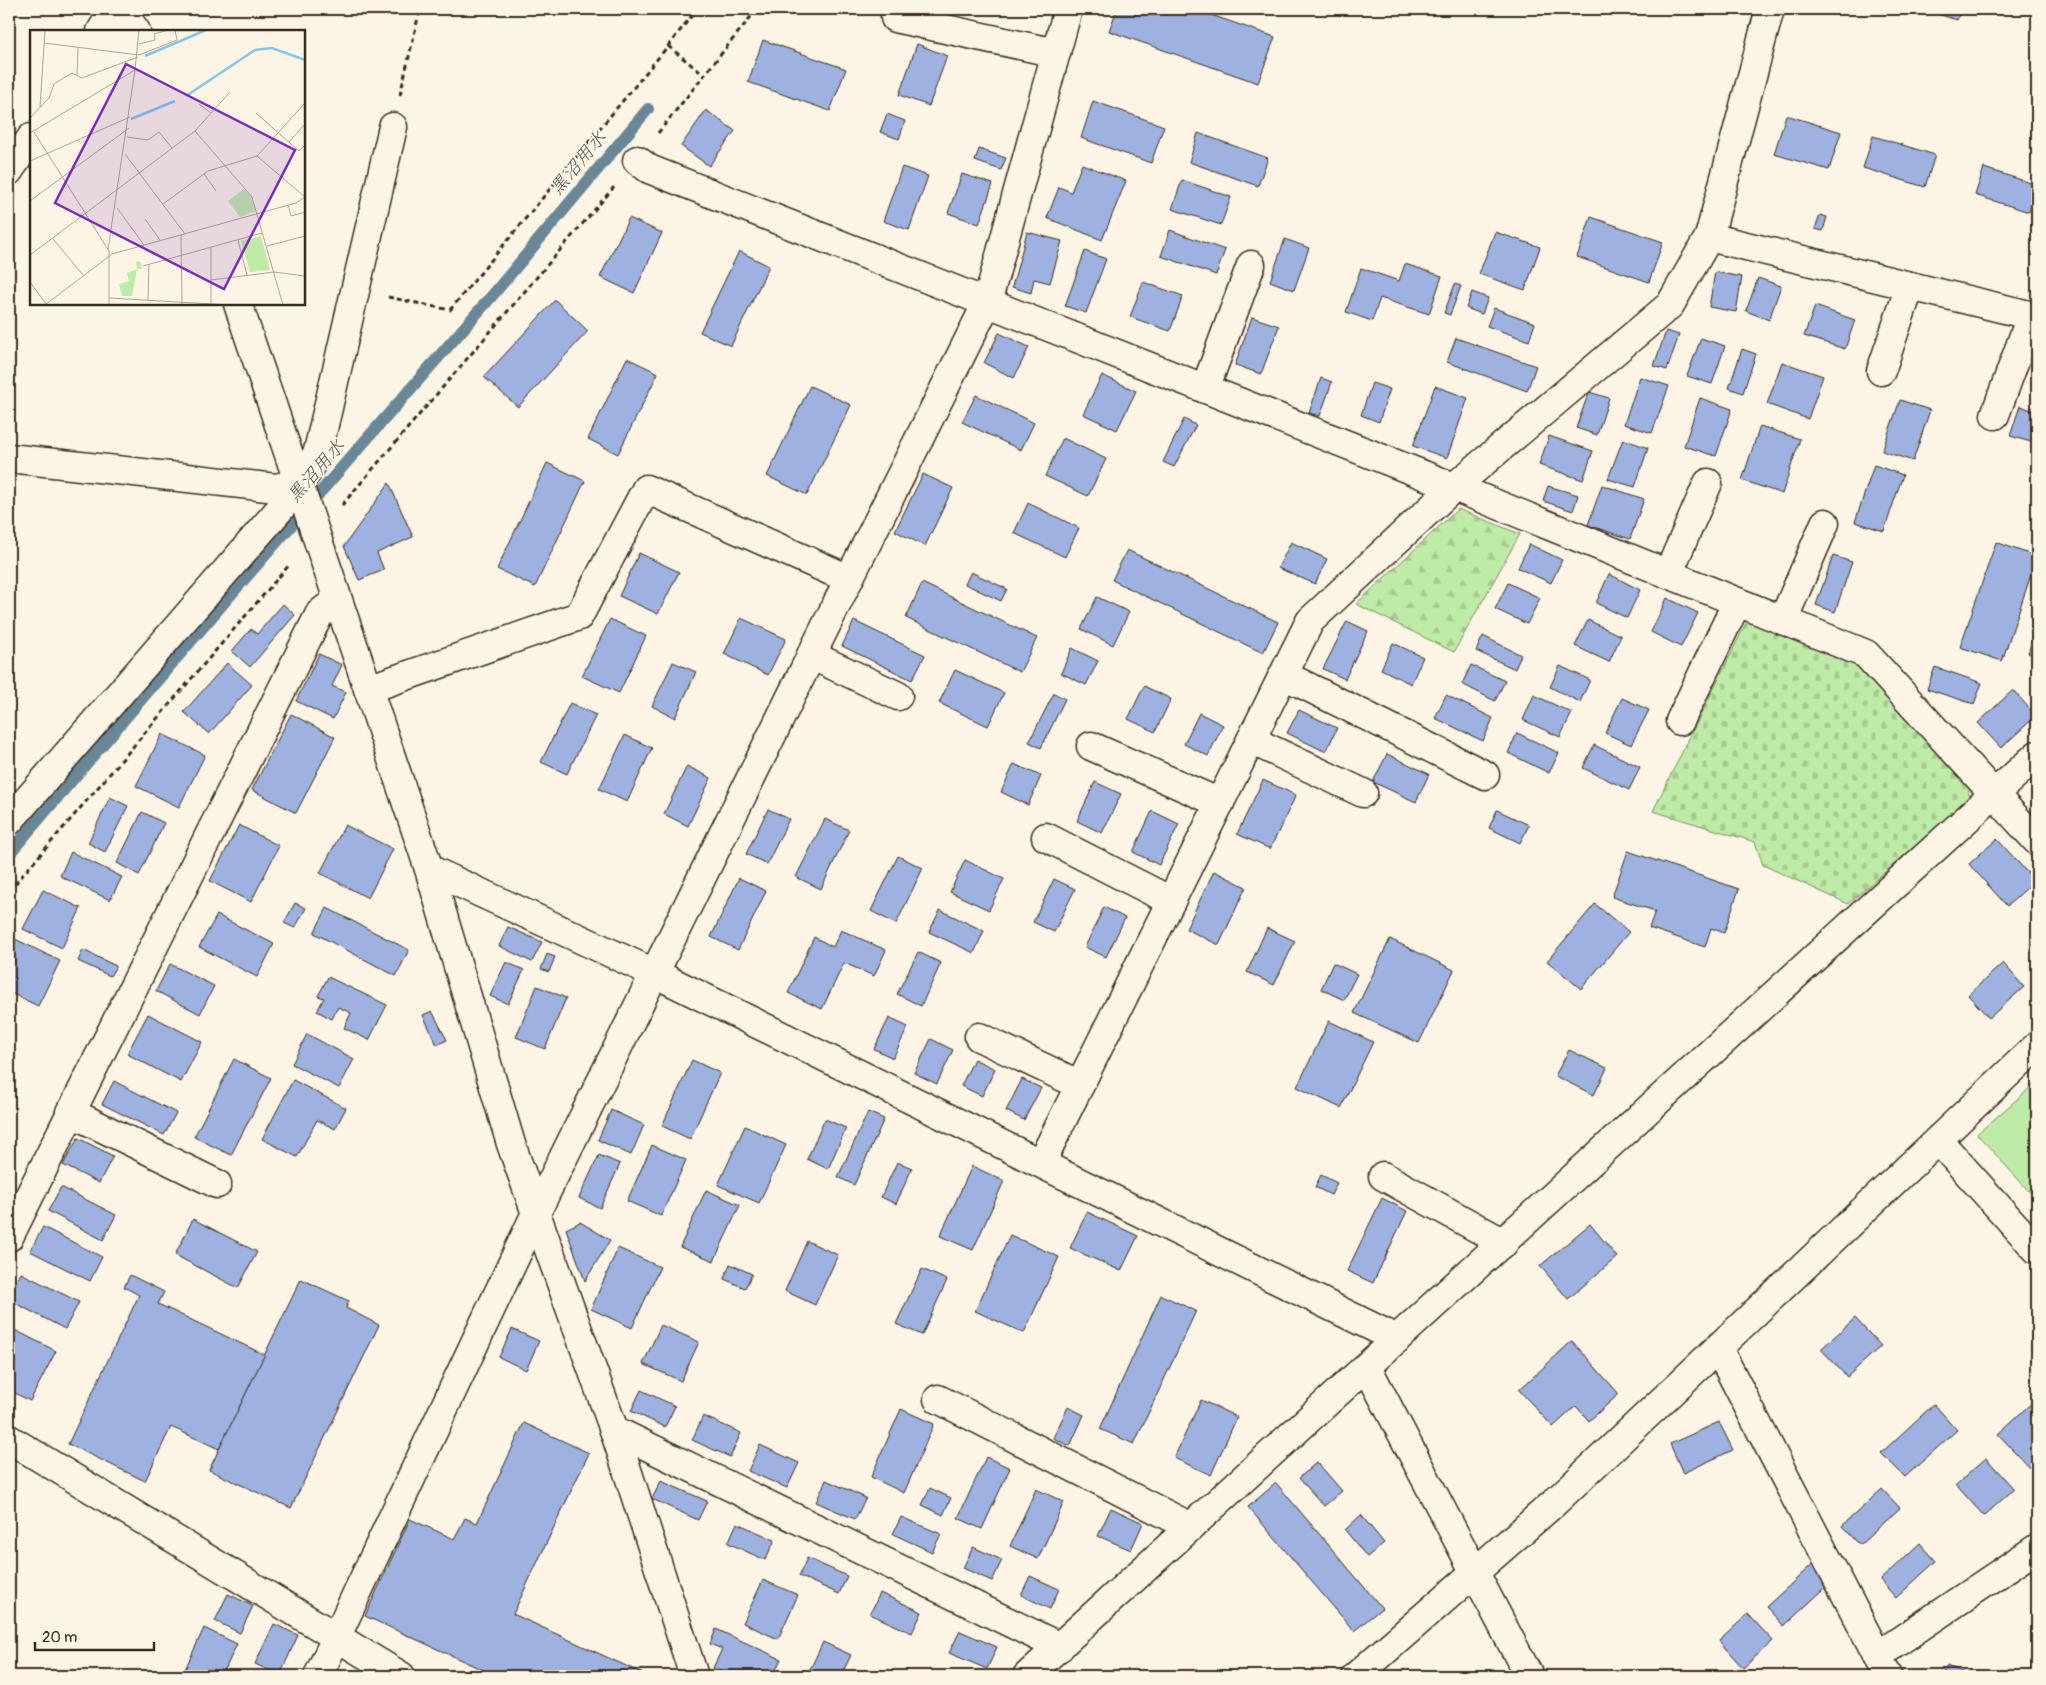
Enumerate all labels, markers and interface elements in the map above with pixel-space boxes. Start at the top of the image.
inset map [30,30,305,305]
water label: 黒沼用水 [544,126,612,200]
water label: 黒沼用水 [282,434,350,508]
scale bar [35,1620,154,1652]
text: 20 m [42,1628,77,1647]

